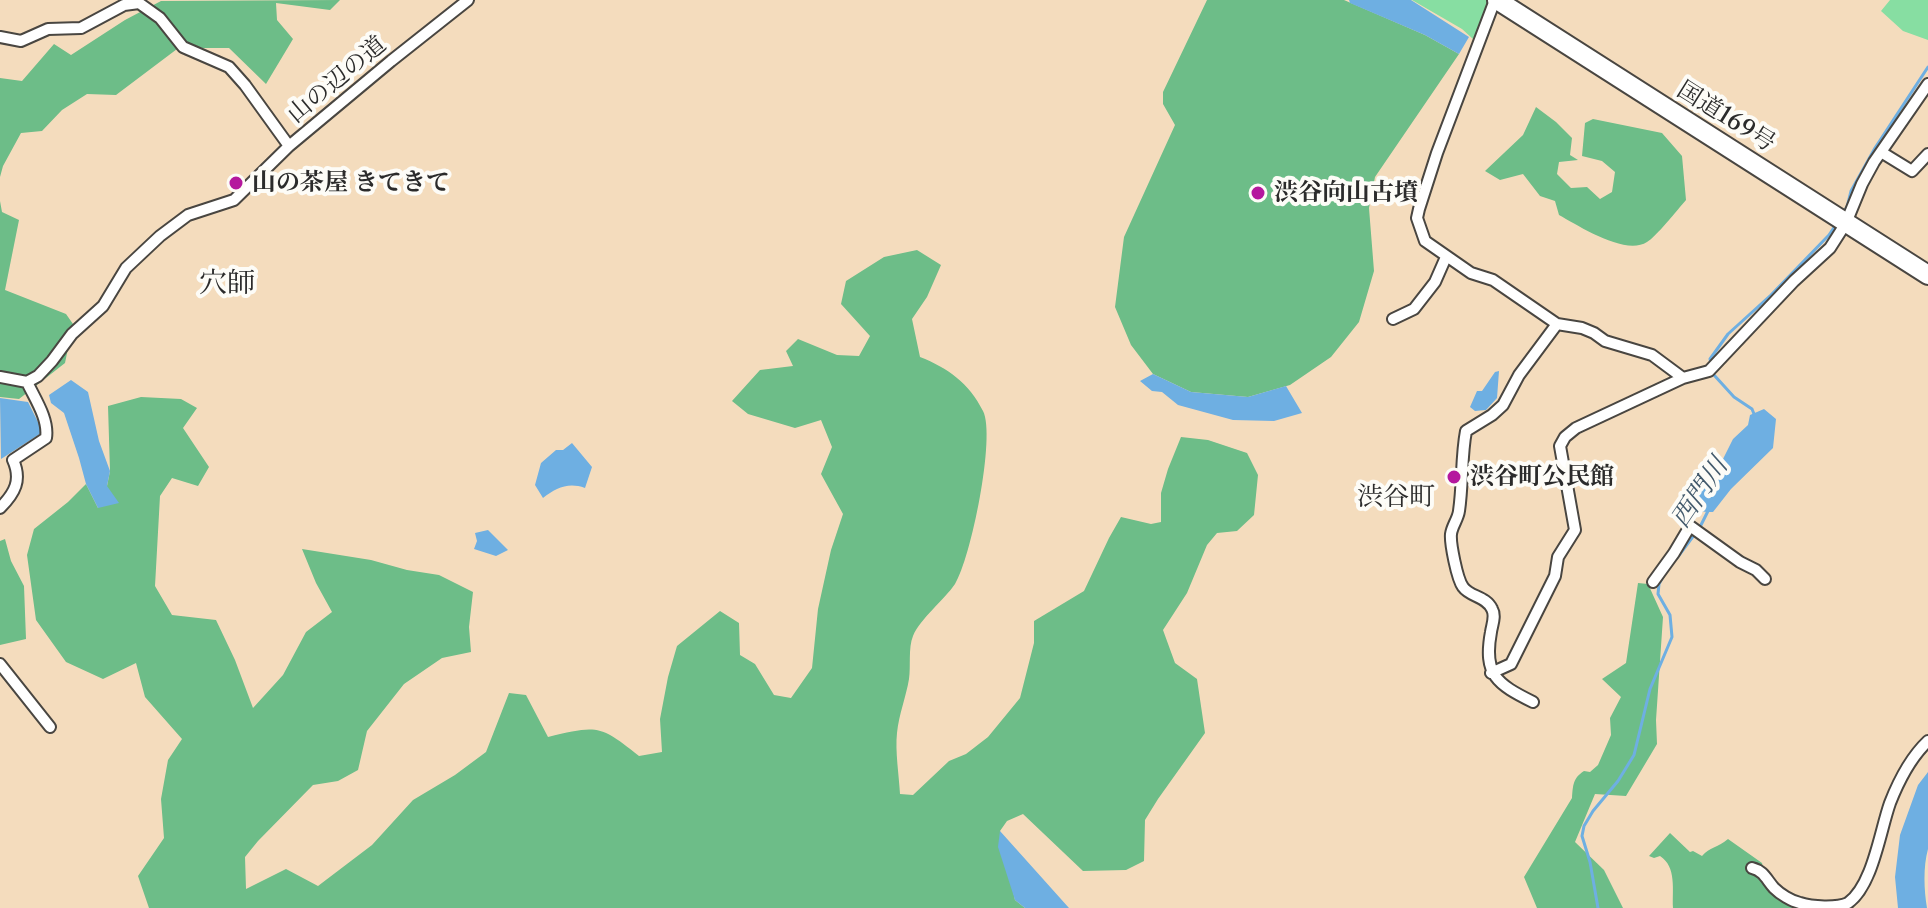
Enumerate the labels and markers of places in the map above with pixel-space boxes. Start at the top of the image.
place label: 山の茶屋 きてきて [252,169,450,197]
marker: 山の茶屋 きてきて [227,174,245,192]
place label: 渋谷向山古墳 [1274,179,1418,207]
marker: 渋谷向山古墳 [1249,184,1267,202]
place label: 渋谷町公民館 [1470,463,1614,491]
marker: 渋谷町公民館 [1445,468,1463,486]

